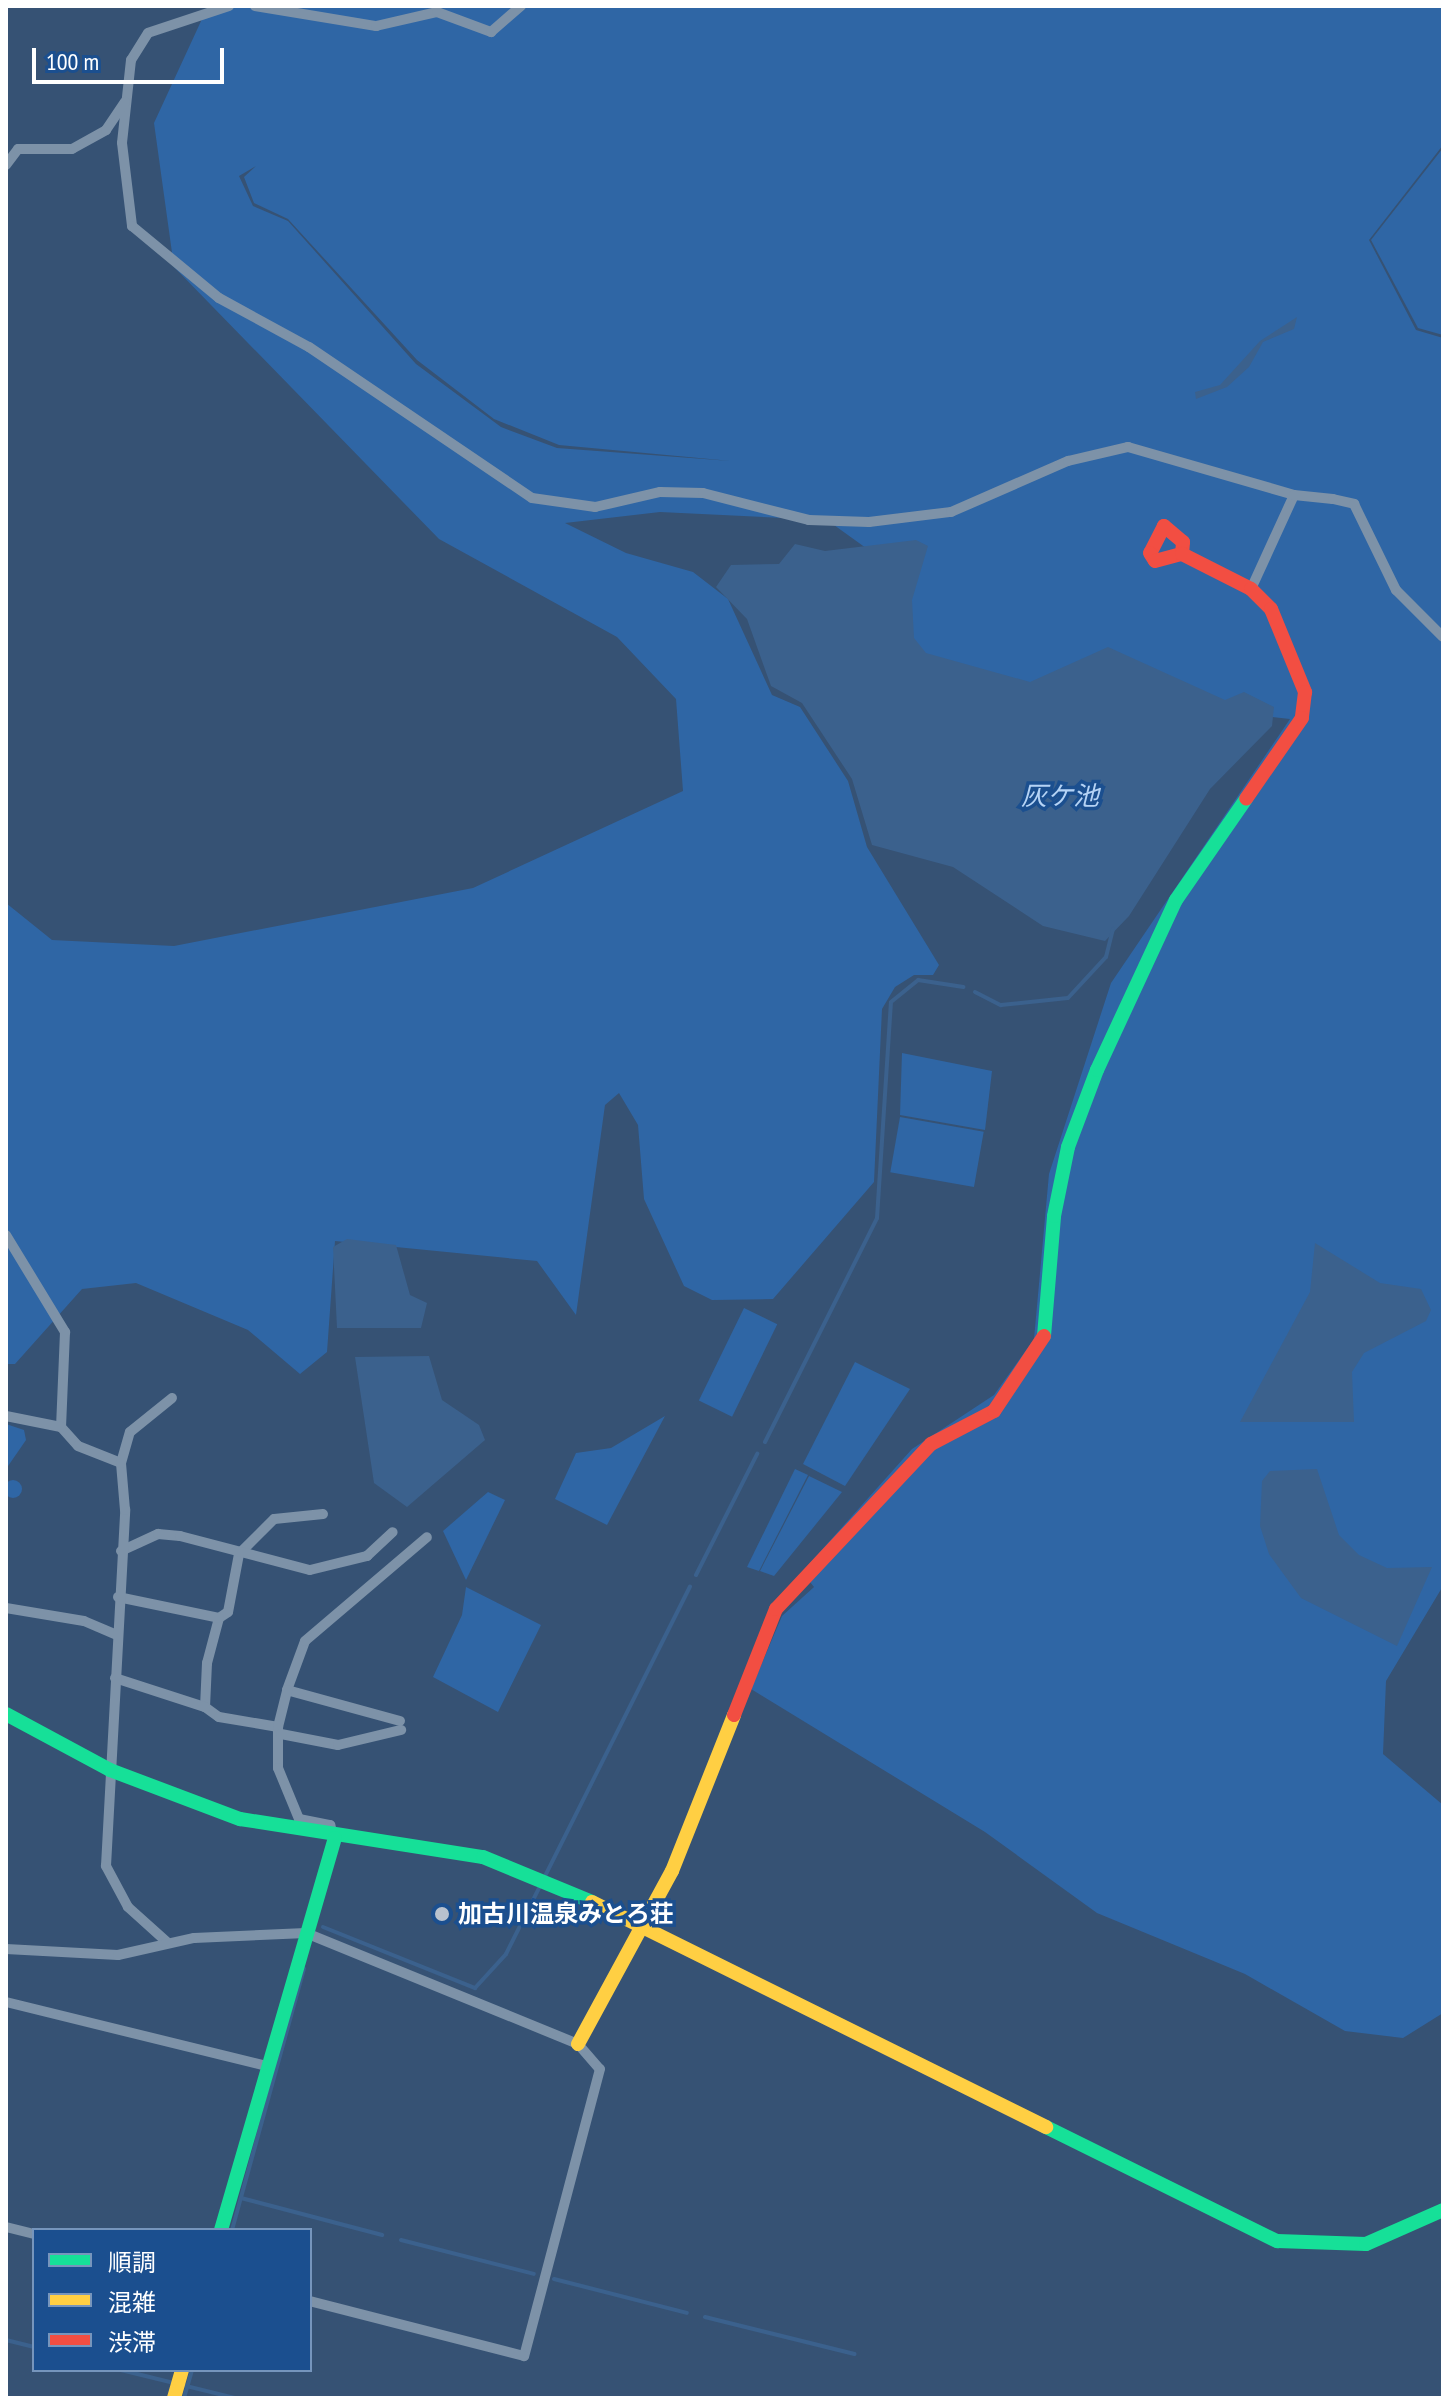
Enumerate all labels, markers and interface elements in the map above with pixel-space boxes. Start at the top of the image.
scale bar [36,32,228,82]
text: 100 m [46,46,99,77]
water label: 灰ケ池 [1021,780,1099,812]
place label: 加古川温泉みとろ荘 [458,1900,674,1928]
marker: 加古川温泉みとろ荘 [433,1905,451,1923]
legend [32,2228,312,2372]
text: 順調 [108,2247,156,2278]
text: 混雑 [108,2287,156,2318]
text: 渋滞 [108,2327,156,2358]

